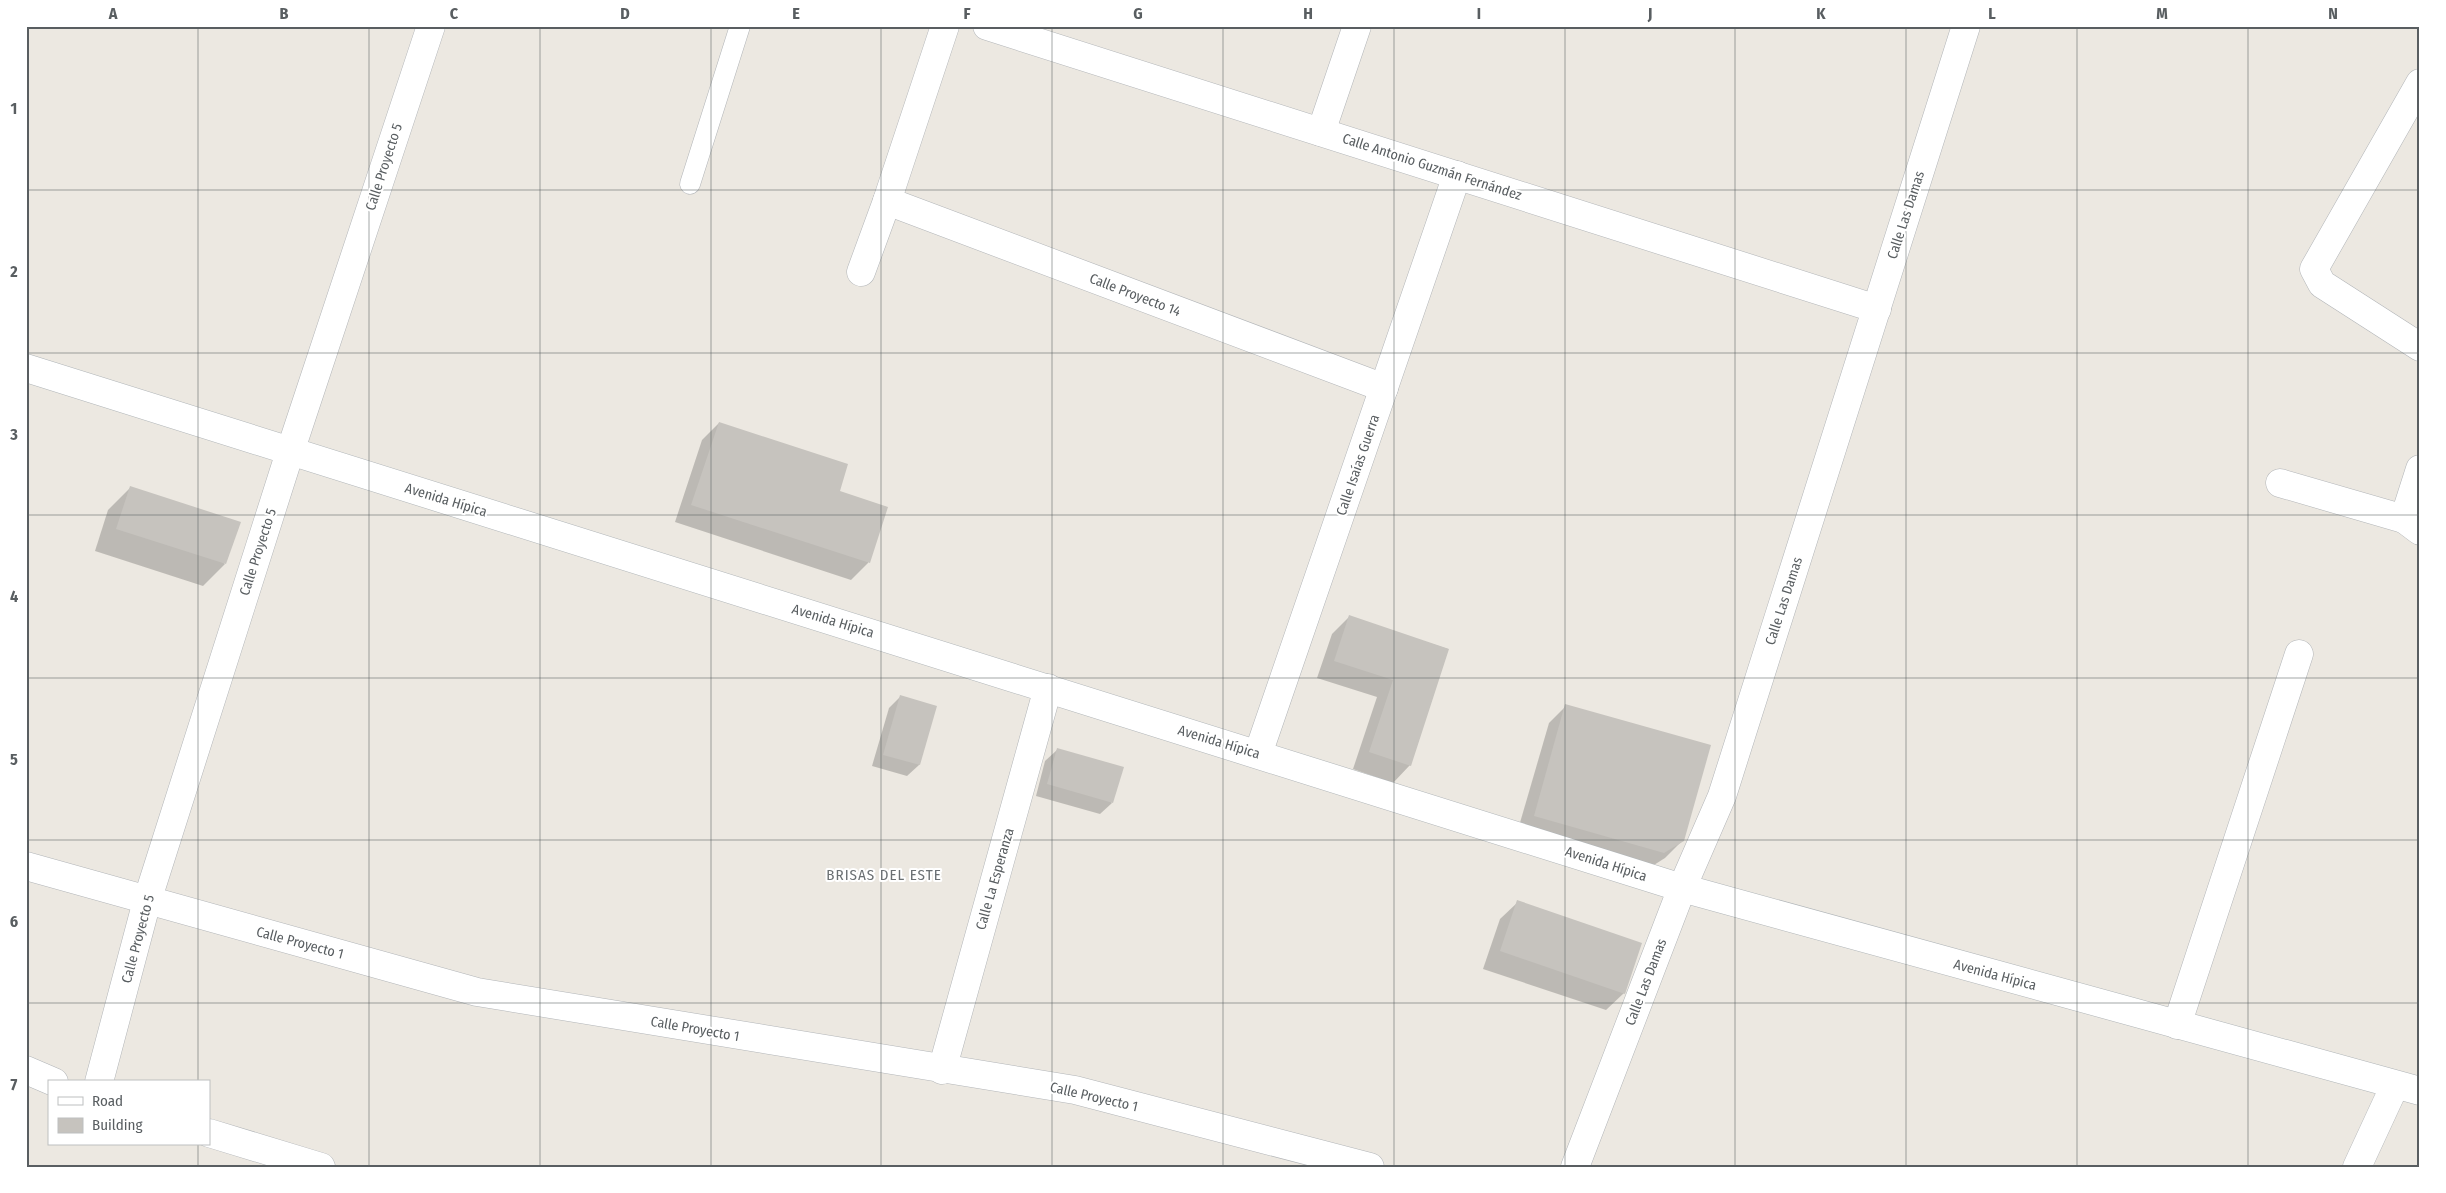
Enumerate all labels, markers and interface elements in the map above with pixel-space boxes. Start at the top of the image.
text: A [108,4,118,23]
text: B [280,4,289,23]
text: C [450,4,459,23]
text: D [620,4,630,23]
text: E [792,4,800,23]
text: F [963,4,971,23]
text: G [1133,4,1143,23]
text: H [1303,4,1313,23]
text: I [1477,4,1481,23]
text: J [1647,4,1652,23]
text: K [1816,4,1826,23]
text: L [1988,4,1996,23]
text: M [2156,4,2168,23]
text: N [2328,4,2338,23]
text: 1 [11,99,17,118]
street label: Calle Proyecto 5 [362,121,406,213]
street label: Calle Antonio Guzmán Fernández [1340,130,1524,204]
street label: Calle Las Damas [1884,169,1928,261]
text: 2 [9,262,18,281]
street label: Calle Proyecto 14 [1087,270,1183,320]
street label: Calle Isaías Guerra [1333,412,1383,518]
text: 3 [9,425,18,444]
street label: Avenida Hípica [403,479,489,521]
street label: Calle Proyecto 5 [236,506,280,598]
street label: Calle Las Damas [1762,555,1806,647]
text: 4 [10,587,18,606]
street label: Avenida Hípica [790,600,876,642]
street label: Avenida Hípica [1176,721,1262,763]
text: 5 [10,750,18,769]
street label: Calle La Esperanza [972,826,1018,932]
street label: Avenida Hípica [1563,843,1649,885]
district label: BRISAS DEL ESTE [826,866,942,884]
street label: Calle Proyecto 5 [118,893,158,985]
text: 6 [10,912,18,931]
street label: Calle Proyecto 1 [254,923,346,963]
street label: Calle Las Damas [1622,936,1670,1028]
street label: Avenida Hípica [1952,956,2038,994]
street label: Calle Proyecto 1 [649,1013,741,1045]
text: 7 [11,1075,18,1094]
street label: Calle Proyecto 1 [1048,1079,1140,1115]
legend [48,1080,210,1146]
text: Road [92,1092,123,1110]
text: Building [92,1116,143,1134]

